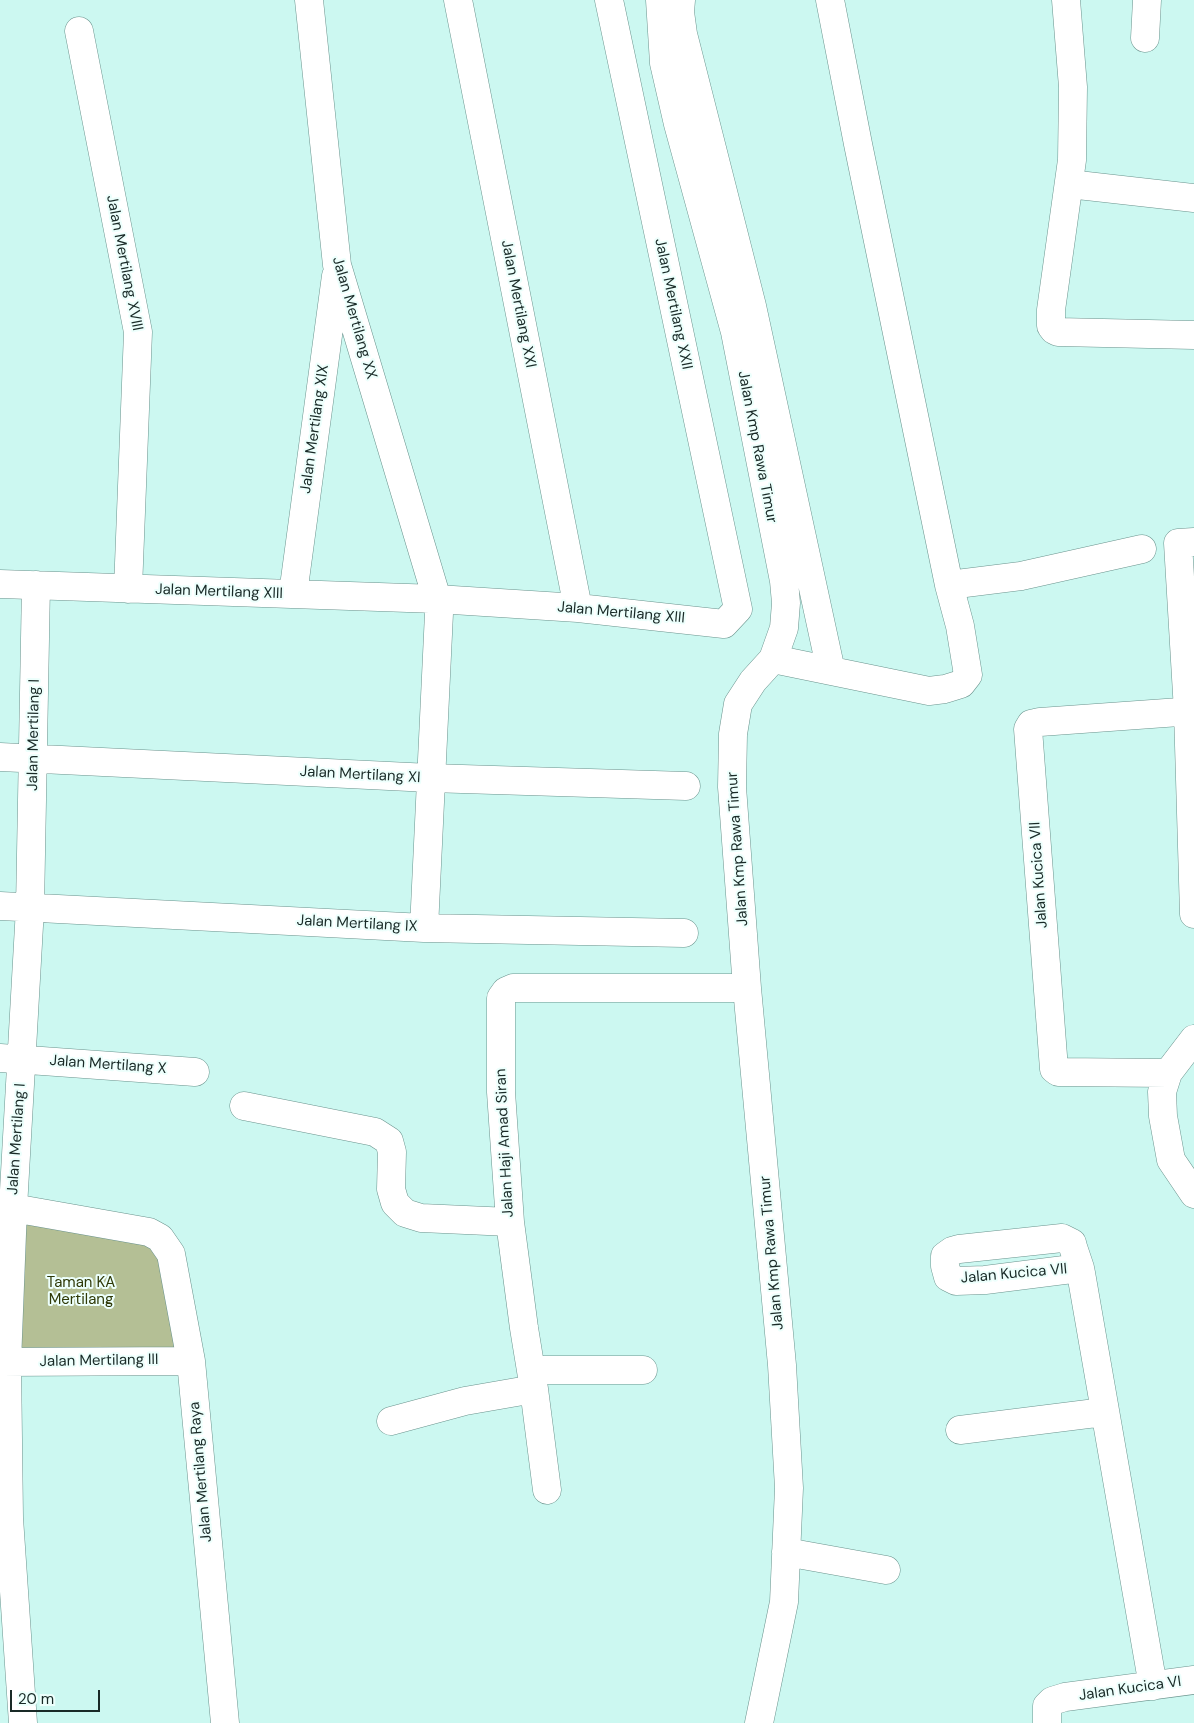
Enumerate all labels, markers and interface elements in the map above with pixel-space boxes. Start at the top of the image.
street label: Jalan Mertilang XVIII [102,194,146,332]
street label: Jalan Mertilang XXII [650,237,696,371]
street label: Jalan Mertilang XXI [497,238,539,370]
street label: Jalan Mertilang XX [328,255,380,381]
street label: Jalan Mertilang XIX [297,363,333,495]
street label: Jalan Kmp Rawa Timur [733,369,781,525]
street label: Jalan Mertilang XIII [155,581,283,603]
street label: Jalan Mertilang XIII [556,598,686,628]
street label: Jalan Mertilang I [24,679,44,791]
street label: Jalan Mertilang XI [299,763,421,787]
street label: Jalan Kmp Rawa Timur [724,771,752,927]
street label: Jalan Kucica VII [1026,821,1052,929]
street label: Jalan Mertilang IX [296,912,418,936]
street label: Jalan Mertilang X [49,1052,167,1078]
street label: Jalan Haji Amad Siran [492,1068,518,1218]
street label: Jalan Mertilang I [4,1083,30,1195]
street label: Jalan Kmp Rawa Timur [756,1175,788,1331]
street label: Jalan Kucica VII [960,1260,1068,1288]
park label: Taman KA Mertilang [47,1274,115,1309]
street label: Jalan Mertilang III [39,1351,159,1371]
street label: Jalan Mertilang Raya [186,1401,216,1543]
street label: Jalan Kucica VI [1078,1673,1182,1705]
scale bar [12,1680,102,1712]
text: 20 m [18,1689,54,1709]

